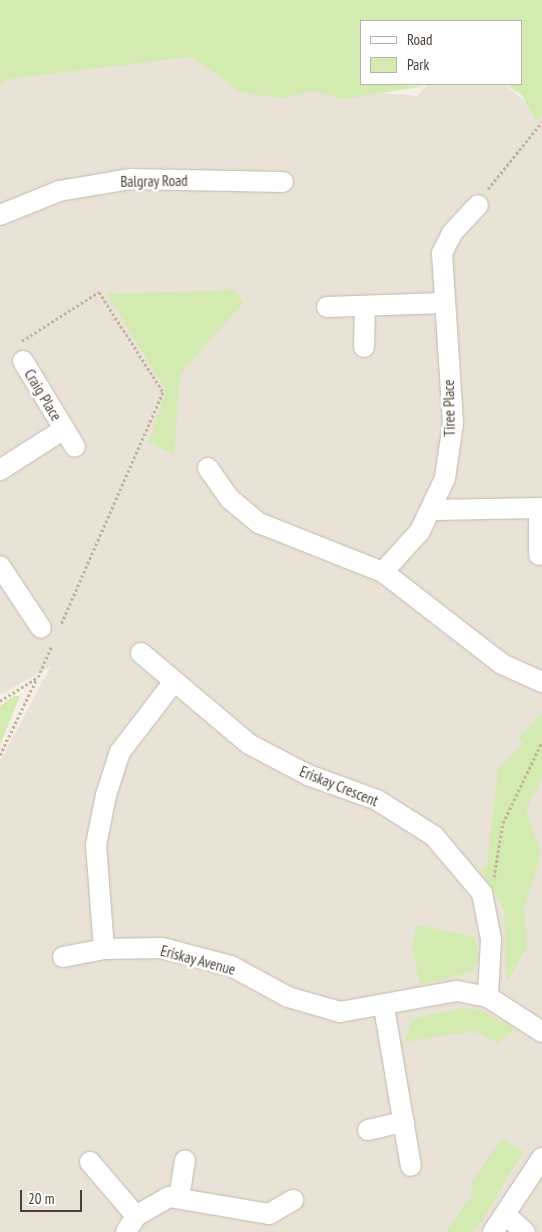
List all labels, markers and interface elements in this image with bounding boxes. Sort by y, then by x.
legend [360,20,522,85]
text: Road [407,30,433,49]
text: Park [407,55,429,74]
street label: Balgray Road [120,171,188,191]
street label: Craig Place [21,366,65,424]
street label: Tiree Place [440,379,458,437]
street label: Eriskay Crescent [297,762,381,810]
street label: Eriskay Avenue [158,941,238,979]
scale bar [22,1180,85,1212]
text: 20 m [28,1189,54,1208]

